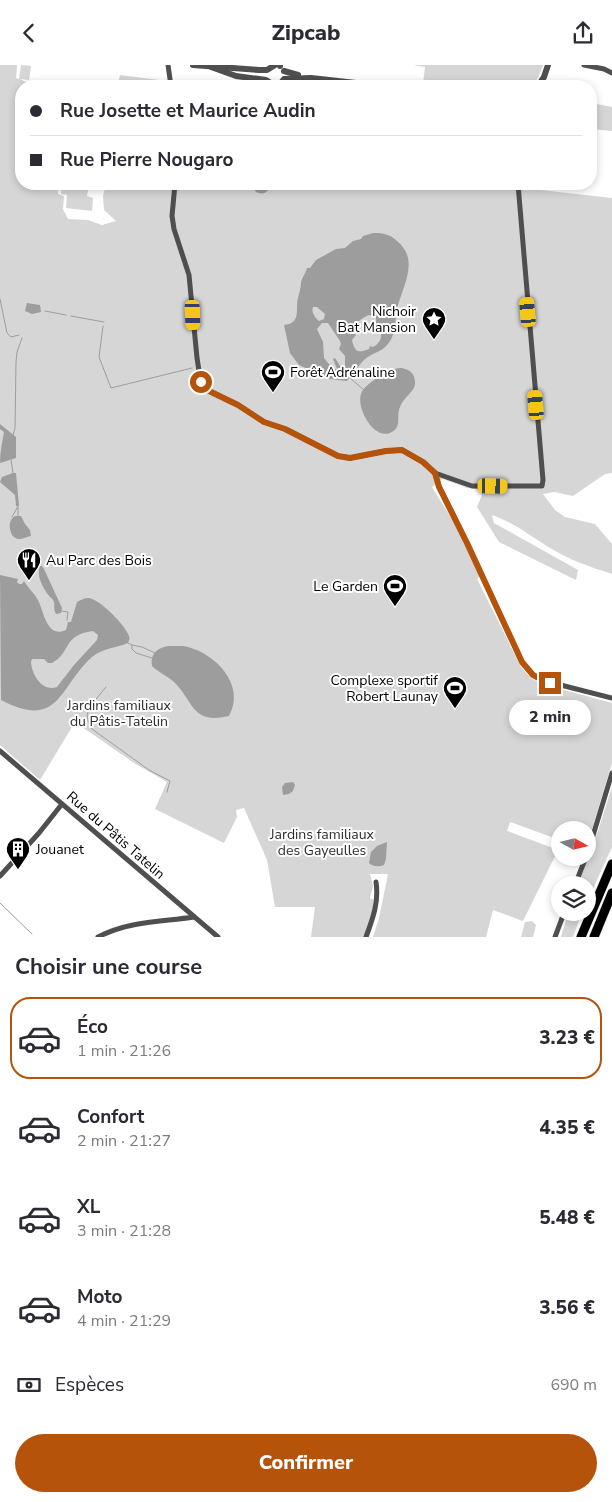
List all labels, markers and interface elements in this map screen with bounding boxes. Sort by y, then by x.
text: Zipcab [272,18,341,48]
icon: back [15,19,43,47]
icon: share [569,19,597,47]
text: Rue Josette et Maurice Audin [60,98,316,124]
text: Rue Pierre Nougaro [60,147,233,173]
car [519,296,536,328]
car [184,300,201,330]
place label: Nichoir Bat Mansion [338,302,416,337]
place icon: Nichoir Bat Mansion [421,306,447,340]
sports icon: Forêt Adrénaline [260,359,286,393]
place label: Forêt Adrénaline [290,363,395,382]
route start [190,371,212,393]
car [527,389,544,421]
car [477,478,508,494]
restaurant icon: Au Parc des Bois [16,547,42,581]
place label: Au Parc des Bois [46,551,152,570]
sports icon: Le Garden [382,573,408,607]
place label: Le Garden [313,577,378,596]
place label: Complexe sportif Robert Launay [331,671,439,706]
route end [539,672,561,694]
sports icon: Complexe sportif Robert Launay [442,675,468,709]
park label: Jardins familiaux du Pâtis-Tatelin [66,696,172,731]
callout: 2 min [509,701,591,735]
text: 2 min [529,706,571,728]
street label: Rue du Pâtis Tatelin [62,787,169,883]
north arrow [551,821,596,866]
map controls [551,821,596,921]
park label: Jardins familiaux des Gayeulles [269,825,375,860]
building icon: Jouanet [5,836,31,870]
place label: Jouanet [35,840,84,859]
button: layers [551,876,596,921]
text: Choisir une course [15,952,202,982]
text: Éco [77,1014,108,1040]
icon: car [17,1016,62,1061]
text: 3.23 € [539,1025,595,1051]
text: 1 min · 21:26 [77,1040,171,1062]
text: Confort [77,1104,144,1130]
icon: car [17,1106,62,1151]
text: 4.35 € [539,1115,595,1141]
text: 2 min · 21:27 [77,1130,171,1152]
text: XL [77,1194,100,1220]
icon: car [17,1196,62,1241]
text: 5.48 € [539,1205,595,1231]
text: 3 min · 21:28 [77,1220,171,1242]
text: Moto [77,1284,123,1310]
icon: car [17,1286,62,1331]
text: 3.56 € [539,1295,595,1321]
text: 4 min · 21:29 [77,1310,171,1332]
icon: cash [15,1371,43,1399]
text: Espèces [55,1372,124,1398]
text: 690 m [550,1374,597,1396]
button: Confirmer [15,1434,597,1492]

